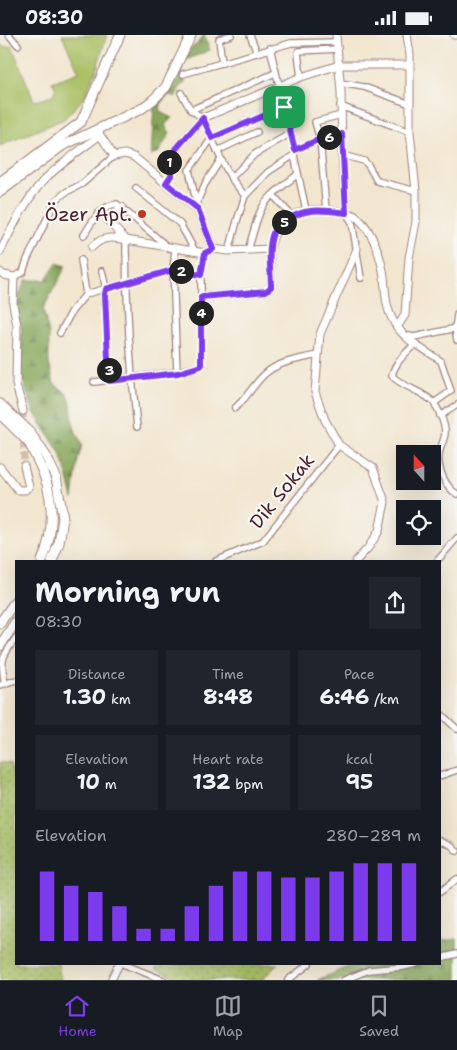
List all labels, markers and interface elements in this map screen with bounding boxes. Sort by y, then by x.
text: 08:30 [25,5,83,30]
pin [263,86,305,128]
icon: arrive [270,93,298,121]
pin: 6 [316,125,342,149]
text: 6 [325,128,334,146]
pin: 1 [156,149,182,175]
text: 1 [166,153,173,171]
place label: Özer Apt. [45,202,132,227]
marker: Özer Apt. [136,208,148,220]
pin: 5 [272,209,296,235]
text: 5 [280,213,289,231]
pin: 2 [168,259,194,283]
text: 2 [177,262,186,280]
pin: 4 [188,301,214,325]
text: 4 [197,304,206,322]
pin: 3 [96,357,122,383]
text: 3 [105,361,114,379]
north arrow [396,445,441,490]
map controls [396,445,441,545]
street label: Dik Sokak [244,448,320,534]
button: locate [396,500,441,545]
text: Morning run [35,573,220,611]
button: share [369,577,421,629]
text: 08:30 [35,611,82,632]
text: Distance [68,665,125,683]
text: Time [212,665,244,683]
text: Pace [344,665,375,683]
text: 1.30 [63,683,106,711]
text: 8:48 [203,683,253,711]
text: 6:46 [319,683,369,711]
text: km [106,690,131,708]
text: /km [369,690,399,708]
text: Elevation [65,750,128,768]
text: Heart rate [192,750,264,768]
text: kcal [346,750,373,768]
text: 10 [76,768,100,796]
text: 132 [193,768,230,796]
text: 95 [345,768,373,796]
text: m [100,775,117,793]
text: bpm [230,775,263,793]
text: Elevation [35,825,107,846]
text: 280–289 m [325,825,421,846]
tab: Home [58,992,97,1040]
tab: Map [213,992,243,1040]
tab: Saved [359,992,399,1040]

